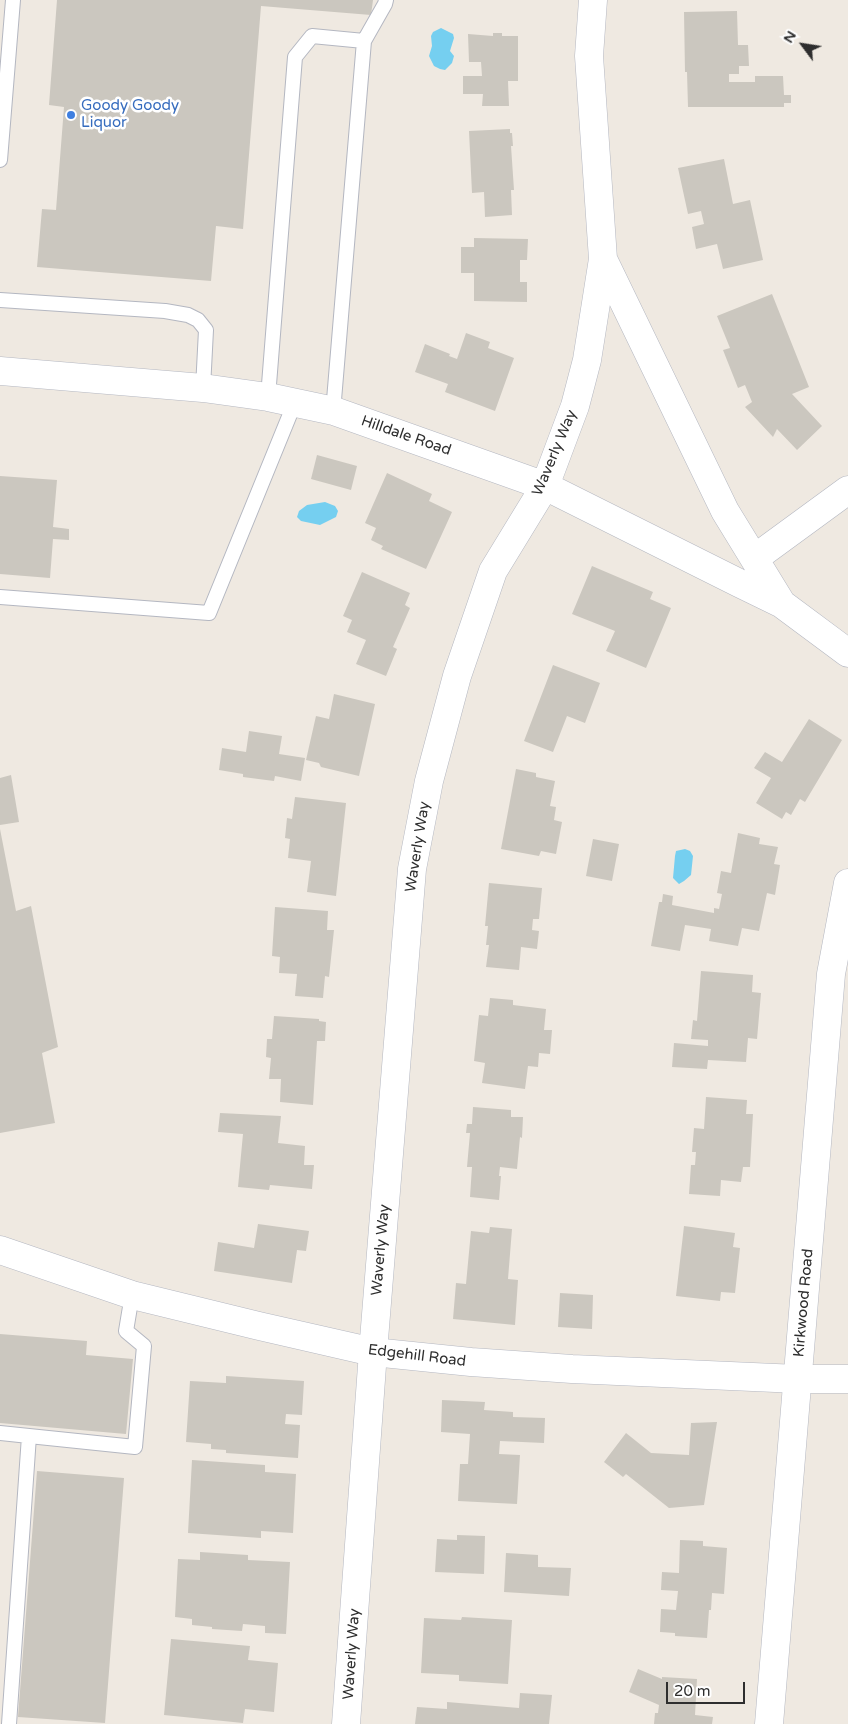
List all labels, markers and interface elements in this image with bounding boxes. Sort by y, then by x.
north arrow [778,20,828,70]
text: N [780,28,800,46]
place label: Goody Goody Liquor [81,97,179,132]
marker: Goody Goody Liquor [65,109,77,121]
street label: Waverly Way [529,407,581,499]
street label: Hilldale Road [359,412,453,460]
street label: Waverly Way [402,800,434,894]
street label: Waverly Way [368,1204,394,1296]
street label: Kirkwood Road [790,1248,818,1358]
street label: Edgehill Road [367,1341,467,1371]
street label: Waverly Way [340,1608,364,1700]
scale bar [668,1672,747,1704]
text: 20 m [674,1682,711,1700]

